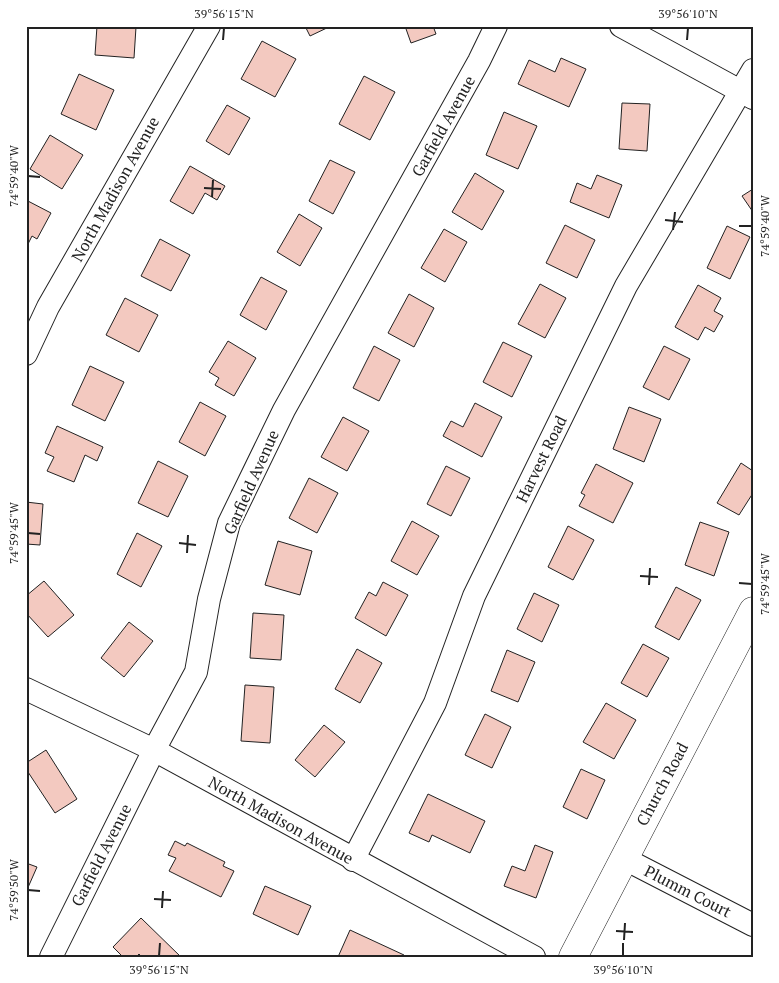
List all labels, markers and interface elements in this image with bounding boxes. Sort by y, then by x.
text: 39°56'15"N [194,6,254,21]
text: 39°56'10"N [658,6,718,21]
street label: Garfield Avenue [406,71,480,181]
street label: North Madison Avenue [66,112,164,266]
text: 74°59'40"W [6,144,21,207]
text: 74°59'40"W [757,194,772,257]
street label: Harvest Road [510,412,572,506]
street label: Garfield Avenue [218,426,284,538]
text: 74°59'45"W [6,501,21,564]
text: 74°59'45"W [757,552,772,615]
street label: Church Road [631,738,693,830]
street label: North Madison Avenue [204,771,358,869]
street label: Garfield Avenue [66,800,136,910]
text: 74°59'50"W [6,858,21,921]
street label: Plumm Court [641,860,735,922]
text: 39°56'15"N [129,962,189,977]
text: 39°56'10"N [593,962,653,977]

